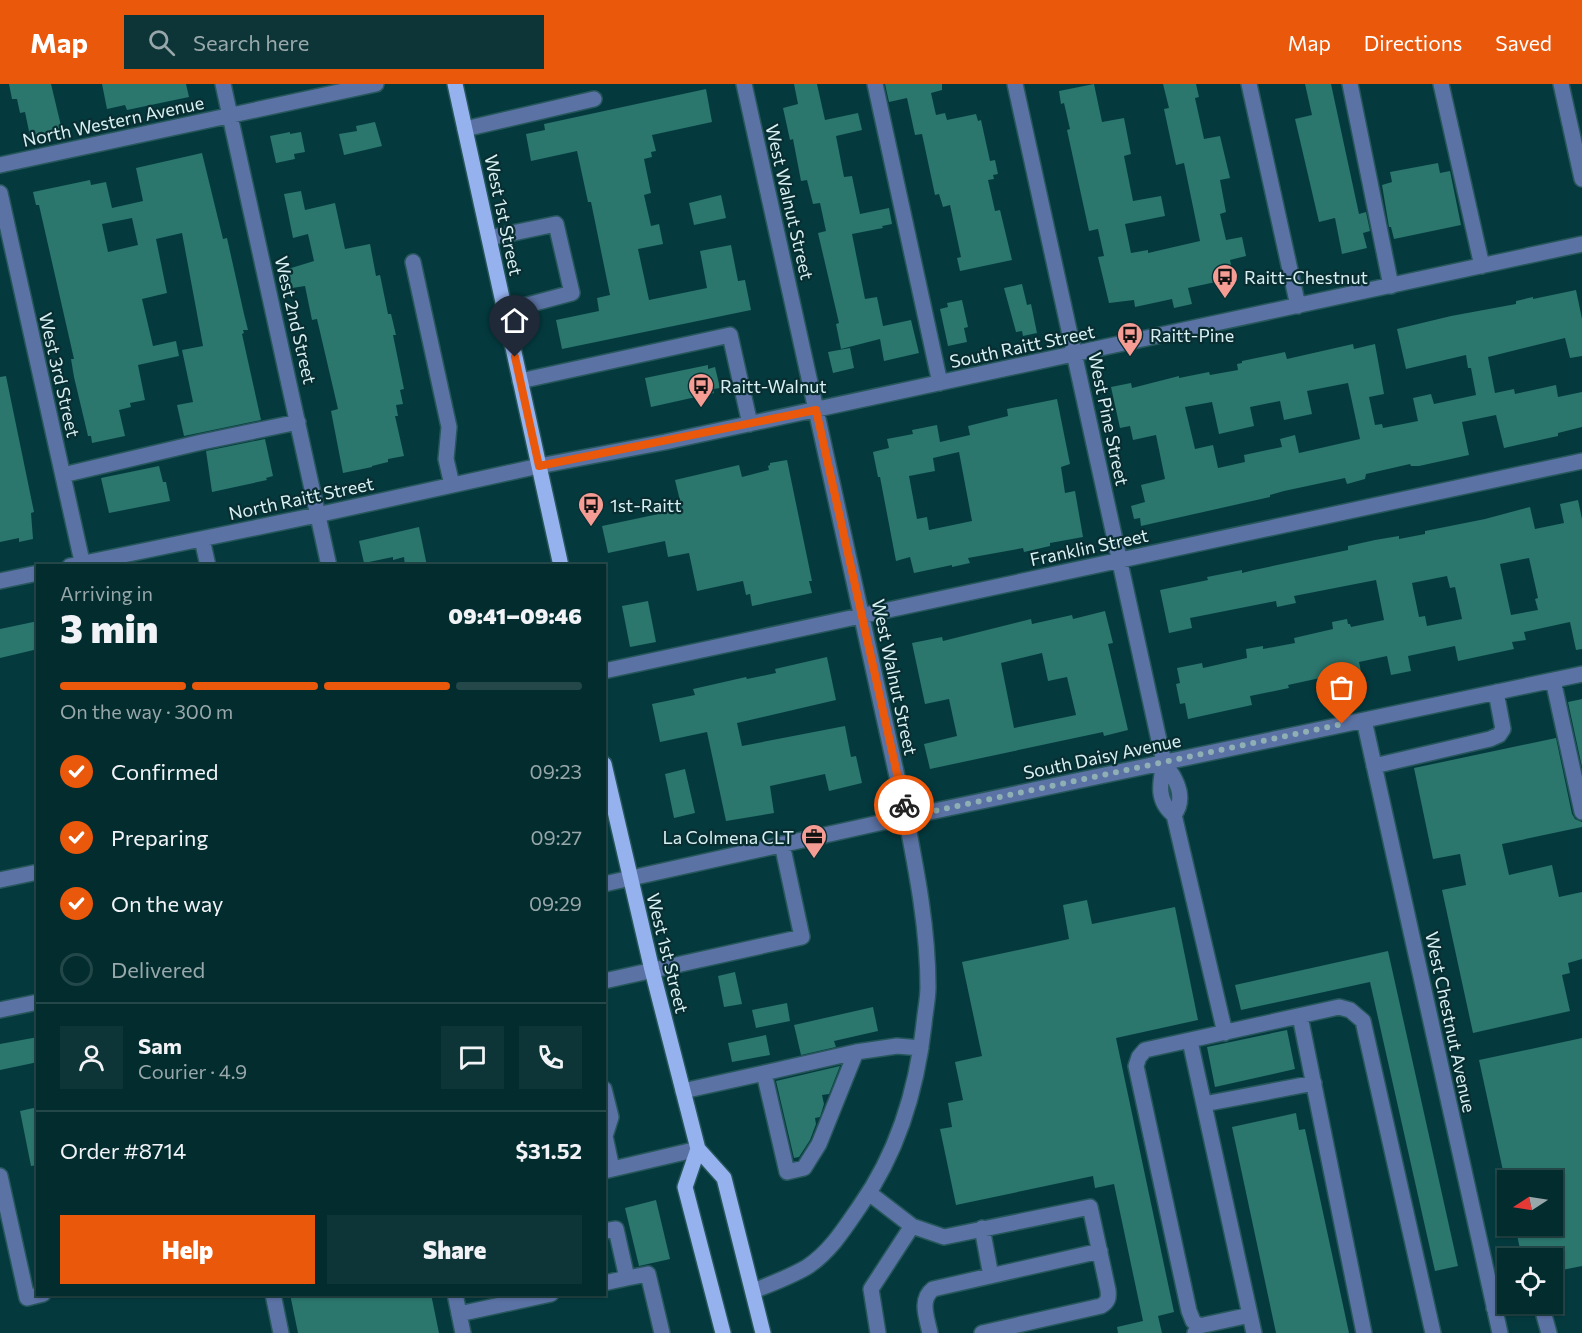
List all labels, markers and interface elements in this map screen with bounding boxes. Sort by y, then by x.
search box [124,15,544,69]
text: Map [30,25,88,59]
icon: search [145,26,178,59]
text: Search here [193,29,309,56]
text: Map [1288,30,1331,55]
text: Directions [1364,30,1462,55]
text: Saved [1495,30,1552,55]
street label: North Western Avenue [20,91,206,151]
street label: West Walnut Street [761,122,819,282]
street label: West 1st Street [480,153,528,277]
street label: West 2nd Street [271,254,321,386]
bus stop icon: Raitt-Chestnut [1210,262,1240,300]
place label: Raitt-Chestnut [1244,266,1368,288]
pin [489,295,540,357]
icon: home [498,304,531,337]
street label: West 3rd Street [35,310,85,440]
street label: South Raitt Street [947,320,1097,372]
bus stop icon: Raitt-Pine [1115,320,1145,358]
place label: Raitt-Pine [1150,324,1234,346]
street label: West Pine Street [1084,350,1134,488]
bus stop icon: Raitt-Walnut [686,371,716,409]
place label: Raitt-Walnut [720,375,827,397]
street label: North Raitt Street [226,472,376,524]
bus stop icon: 1st-Raitt [576,490,606,528]
place label: 1st-Raitt [610,494,682,516]
street label: Franklin Street [1028,524,1150,570]
text: Arriving in [60,581,153,605]
street label: West Walnut Street [868,597,922,757]
text: 09:41–09:46 [448,602,582,629]
text: 3 min [60,603,158,651]
pin [1316,662,1367,724]
icon: bag [1325,671,1358,704]
text: On the way · 300 m [60,699,233,723]
street label: South Daisy Avenue [1021,729,1183,783]
icon: check [60,755,93,788]
text: Confirmed [111,758,218,785]
text: 09:23 [530,759,582,783]
courier [874,775,934,835]
icon: bike [888,789,921,822]
icon: check [60,821,93,854]
office icon: La Colmena CLT [799,822,829,860]
text: Preparing [111,824,208,851]
text: 09:27 [530,825,582,849]
place label: La Colmena CLT [662,826,794,848]
icon: check [60,887,93,920]
text: On the way [111,890,223,917]
text: 09:29 [529,891,582,915]
street label: West 1st Street [642,891,694,1015]
street label: West Chestnut Avenue [1421,930,1481,1114]
text: Delivered [111,956,205,983]
button: person [60,1026,123,1089]
button: chat [441,1026,504,1089]
button: phone [519,1026,582,1089]
text: Sam [138,1032,182,1059]
text: Courier · 4.9 [138,1059,247,1083]
text: Order #8714 [60,1137,186,1164]
text: $31.52 [515,1137,582,1164]
north arrow [1497,1170,1563,1236]
map controls [1497,1170,1563,1314]
button: Help [60,1215,315,1284]
button: Share [327,1215,582,1284]
button: locate [1497,1248,1563,1314]

